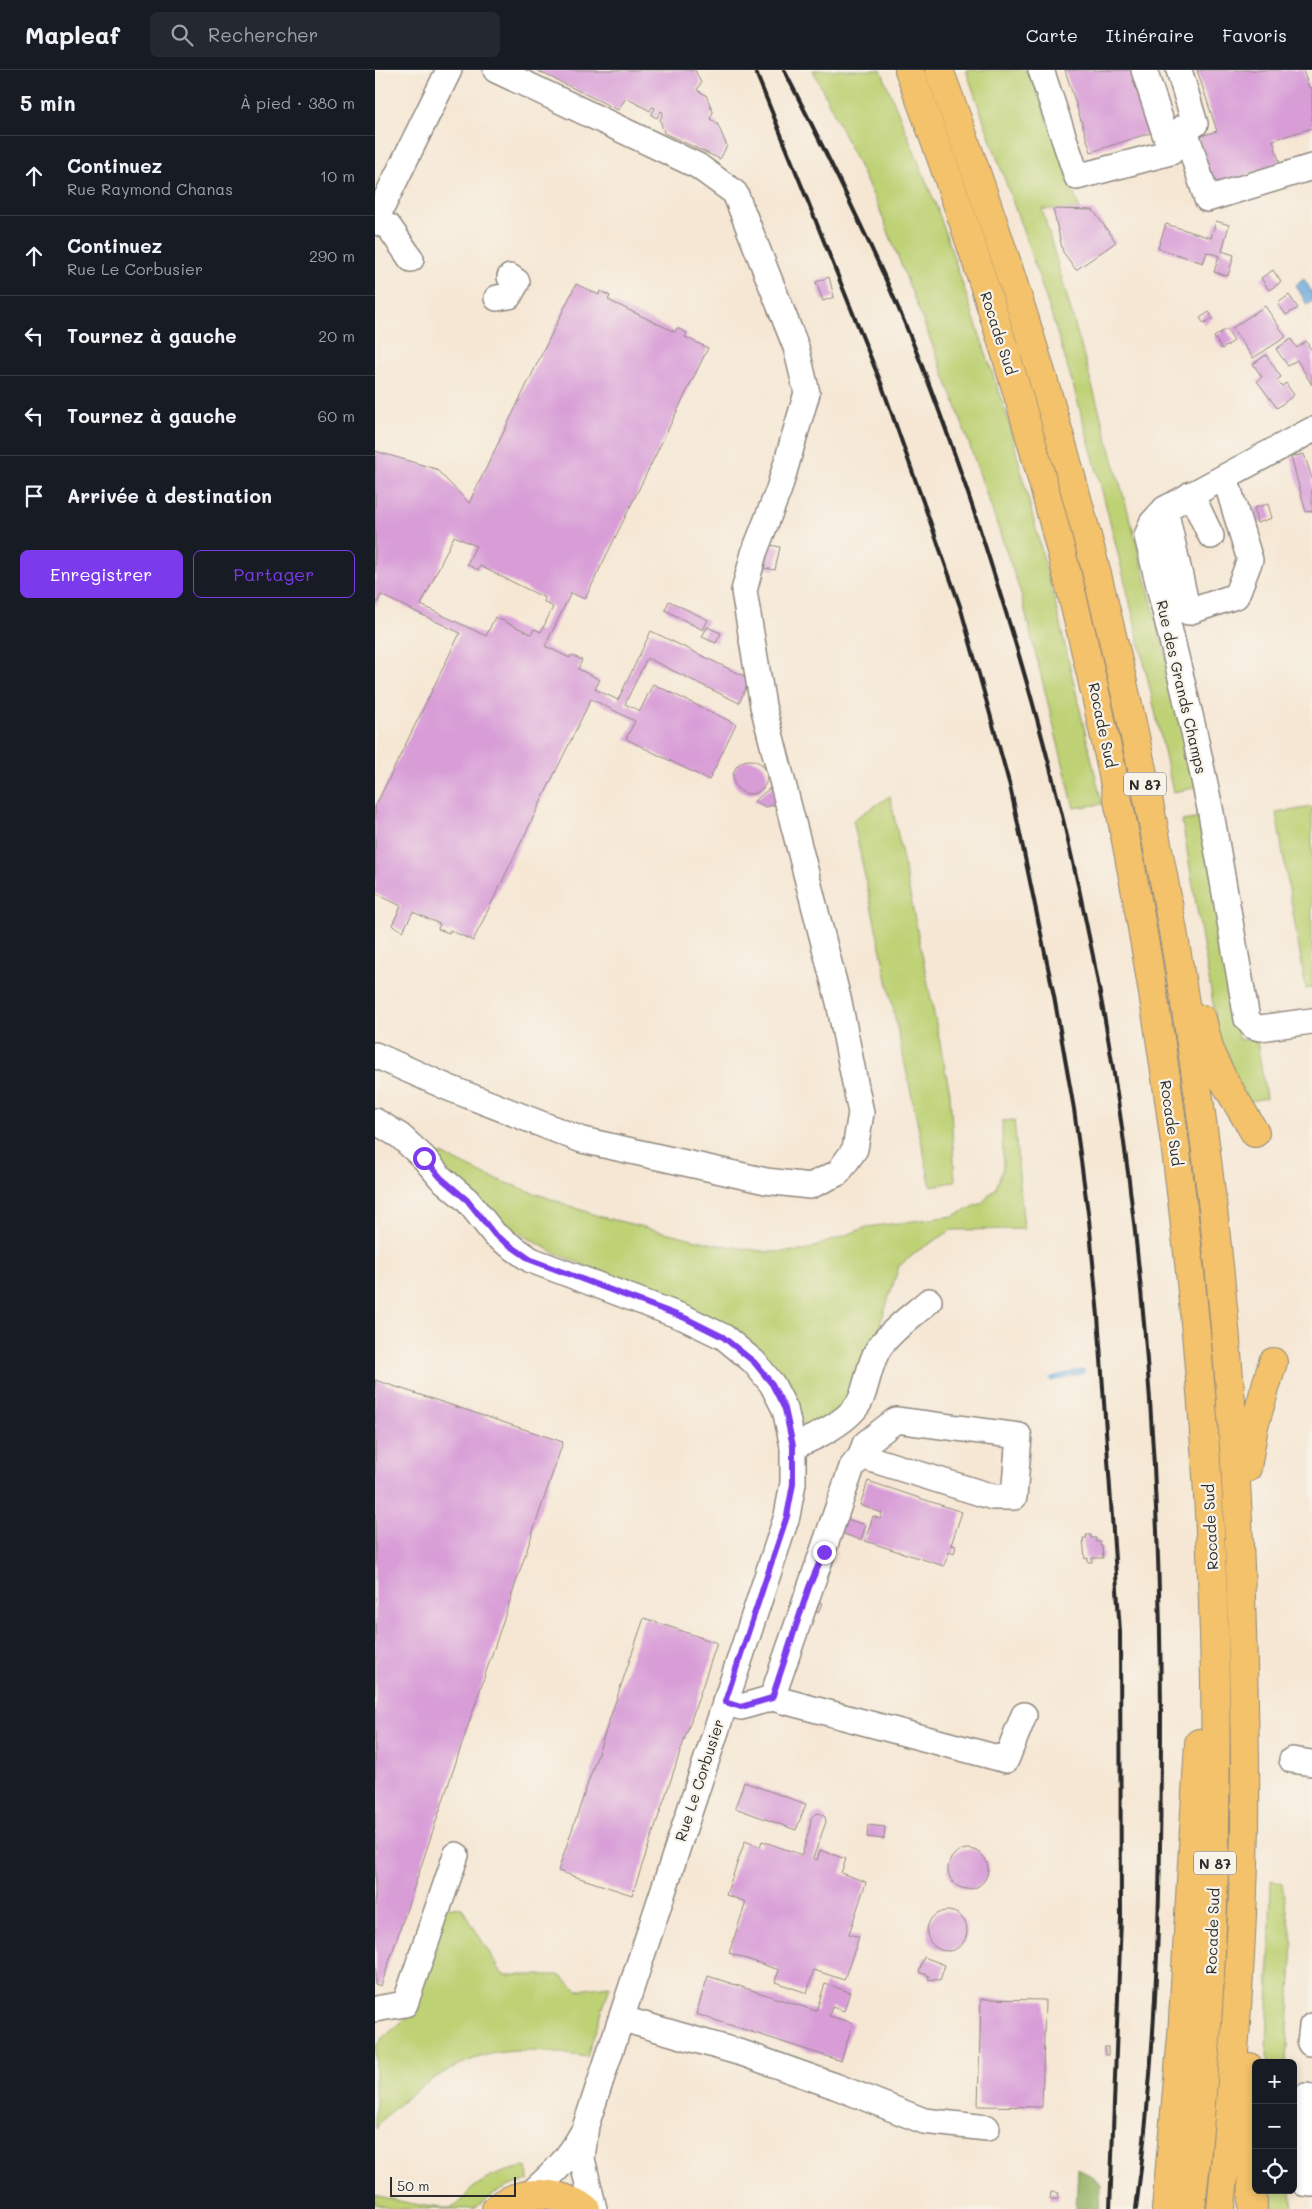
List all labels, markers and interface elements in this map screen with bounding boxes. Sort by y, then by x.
search box [150,12,500,57]
text: Mapleaf [25,19,120,50]
icon: search [168,21,196,49]
text: Rechercher [208,22,318,47]
text: Carte [1026,23,1078,47]
text: Itinéraire [1106,23,1194,47]
text: Favoris [1222,23,1287,47]
text: 5 min [20,89,76,116]
text: À pied · 380 m [240,92,355,113]
text: Continuez [67,153,162,178]
icon: ahead [20,162,48,190]
text: 10 m [320,165,355,186]
text: Rue Raymond Chanas [67,178,233,199]
text: Continuez [67,233,162,258]
icon: ahead [20,242,48,270]
text: 290 m [309,245,355,266]
text: Rue Le Corbusier [67,258,203,279]
street label: Rocade Sud [976,289,1022,377]
icon: left [20,322,48,350]
text: Tournez à gauche [67,323,236,348]
text: 20 m [318,325,355,346]
icon: left [20,402,48,430]
text: Tournez à gauche [67,403,236,428]
text: 60 m [318,405,355,426]
icon: arrive [20,482,48,510]
text: Arrivée à destination [67,483,272,508]
button: Enregistrer [20,550,183,598]
button: Partager [193,550,355,598]
street label: Rue des Grands Champs [1152,598,1212,776]
street label: Rocade Sud [1084,681,1122,769]
road number: N 87 [1124,772,1166,796]
street label: Rocade Sud [1156,1079,1188,1167]
route start [413,1147,436,1170]
street label: Rocade Sud [1198,1483,1222,1571]
route end [813,1541,836,1564]
street label: Rue Le Corbusier [670,1716,728,1844]
road number: N 87 [1194,1852,1236,1875]
street label: Rocade Sud [1200,1887,1224,1975]
map controls [1252,2059,1297,2194]
button: + [1252,2059,1297,2104]
button: − [1252,2104,1297,2149]
button: locate [1252,2149,1297,2194]
scale bar [390,2174,516,2197]
text: 50 m [397,2176,429,2195]

